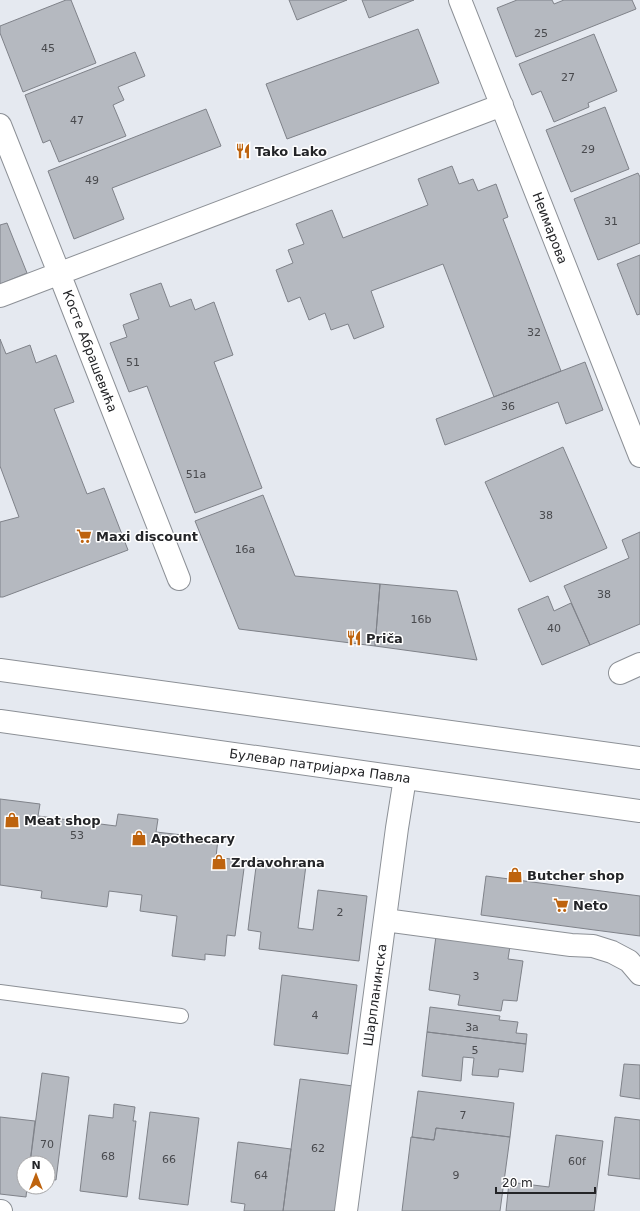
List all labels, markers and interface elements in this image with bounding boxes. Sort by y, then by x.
house number: 25 [534,27,548,40]
house number: 45 [41,42,55,55]
house number: 27 [561,71,575,84]
house number: 47 [70,114,84,127]
restaurant icon: Tako Lako [234,142,252,160]
house number: 29 [581,143,595,156]
place label: Tako Lako [255,144,327,159]
house number: 49 [85,174,99,187]
street label: Неимарова [529,190,571,266]
house number: 31 [604,215,618,228]
street label: Косте Абрашевића [60,288,120,414]
house number: 32 [527,326,541,339]
house number: 51 [126,356,140,369]
house number: 36 [501,400,515,413]
house number: 51a [186,468,206,481]
house number: 38 [539,509,553,522]
supermarket icon: Maxi discount [75,527,93,545]
place label: Maxi discount [96,529,198,544]
house number: 16a [235,543,255,556]
house number: 38 [597,588,611,601]
house number: 16b [411,613,432,626]
house number: 40 [547,622,561,635]
restaurant icon: Priča [345,629,363,647]
place label: Priča [366,631,403,646]
street label: Булевар патријарха Павла [228,746,412,786]
shop icon: Meat shop [3,811,21,829]
place label: Meat shop [24,813,101,828]
house number: 53 [70,829,84,842]
shop icon: Apothecary [130,829,148,847]
place label: Apothecary [151,831,235,846]
shop icon: Zrdavohrana [210,853,228,871]
place label: Zrdavohrana [231,855,325,870]
shop icon: Butcher shop [506,866,524,884]
place label: Butcher shop [527,868,624,883]
supermarket icon: Neto [552,896,570,914]
place label: Neto [573,898,608,913]
house number: 2 [337,906,344,919]
street label: Шарпланинска [360,943,390,1047]
house number: 3 [473,970,480,983]
house number: 4 [312,1009,319,1022]
house number: 3a [465,1021,479,1034]
house number: 5 [472,1044,479,1057]
house number: 7 [460,1109,467,1122]
house number: 70 [40,1138,54,1151]
house number: 62 [311,1142,325,1155]
house number: 68 [101,1150,115,1163]
house number: 66 [162,1153,176,1166]
north arrow [16,1155,56,1195]
house number: 60f [568,1155,587,1168]
text: N [31,1159,41,1172]
house number: 64 [254,1169,268,1182]
house number: 9 [453,1169,460,1182]
scale bar [496,1169,595,1195]
text: 20 m [502,1176,533,1190]

